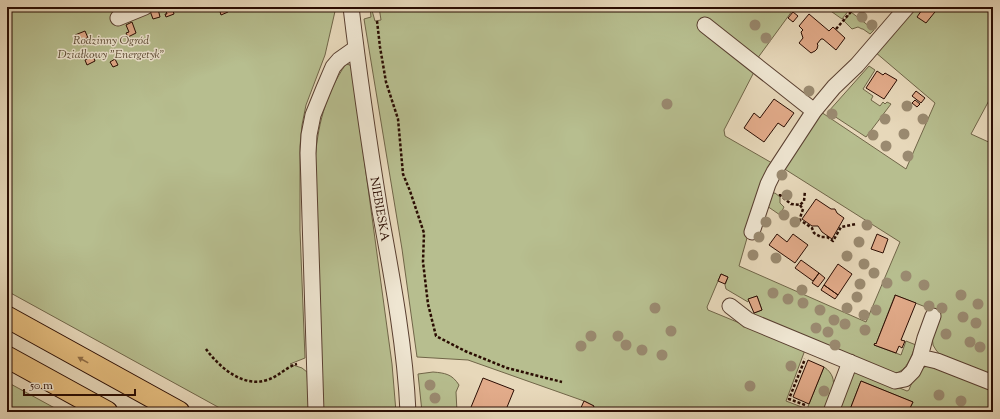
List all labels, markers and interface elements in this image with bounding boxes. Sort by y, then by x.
park label: Rodzinny Ogród Działkowy "Energetyk" [58,32,165,64]
street label: NIEBIESKA [365,176,394,243]
one-way arrow [78,356,89,363]
scale bar [24,371,135,397]
text: 50 m [29,377,53,395]

